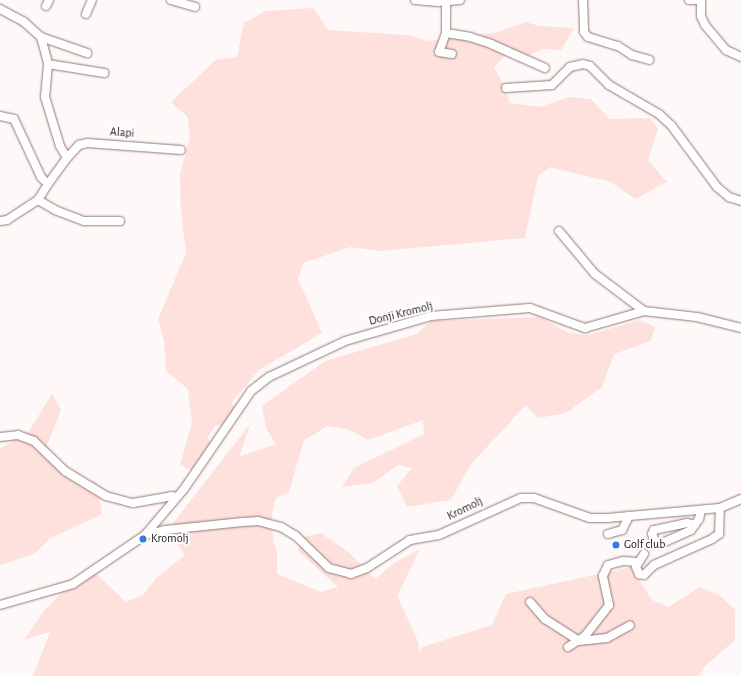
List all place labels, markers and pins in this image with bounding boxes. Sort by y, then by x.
place label: Kromolj [151,532,189,546]
marker: Kromolj [138,534,148,544]
place label: Golf club [624,538,665,552]
marker: Golf club [611,540,621,550]

